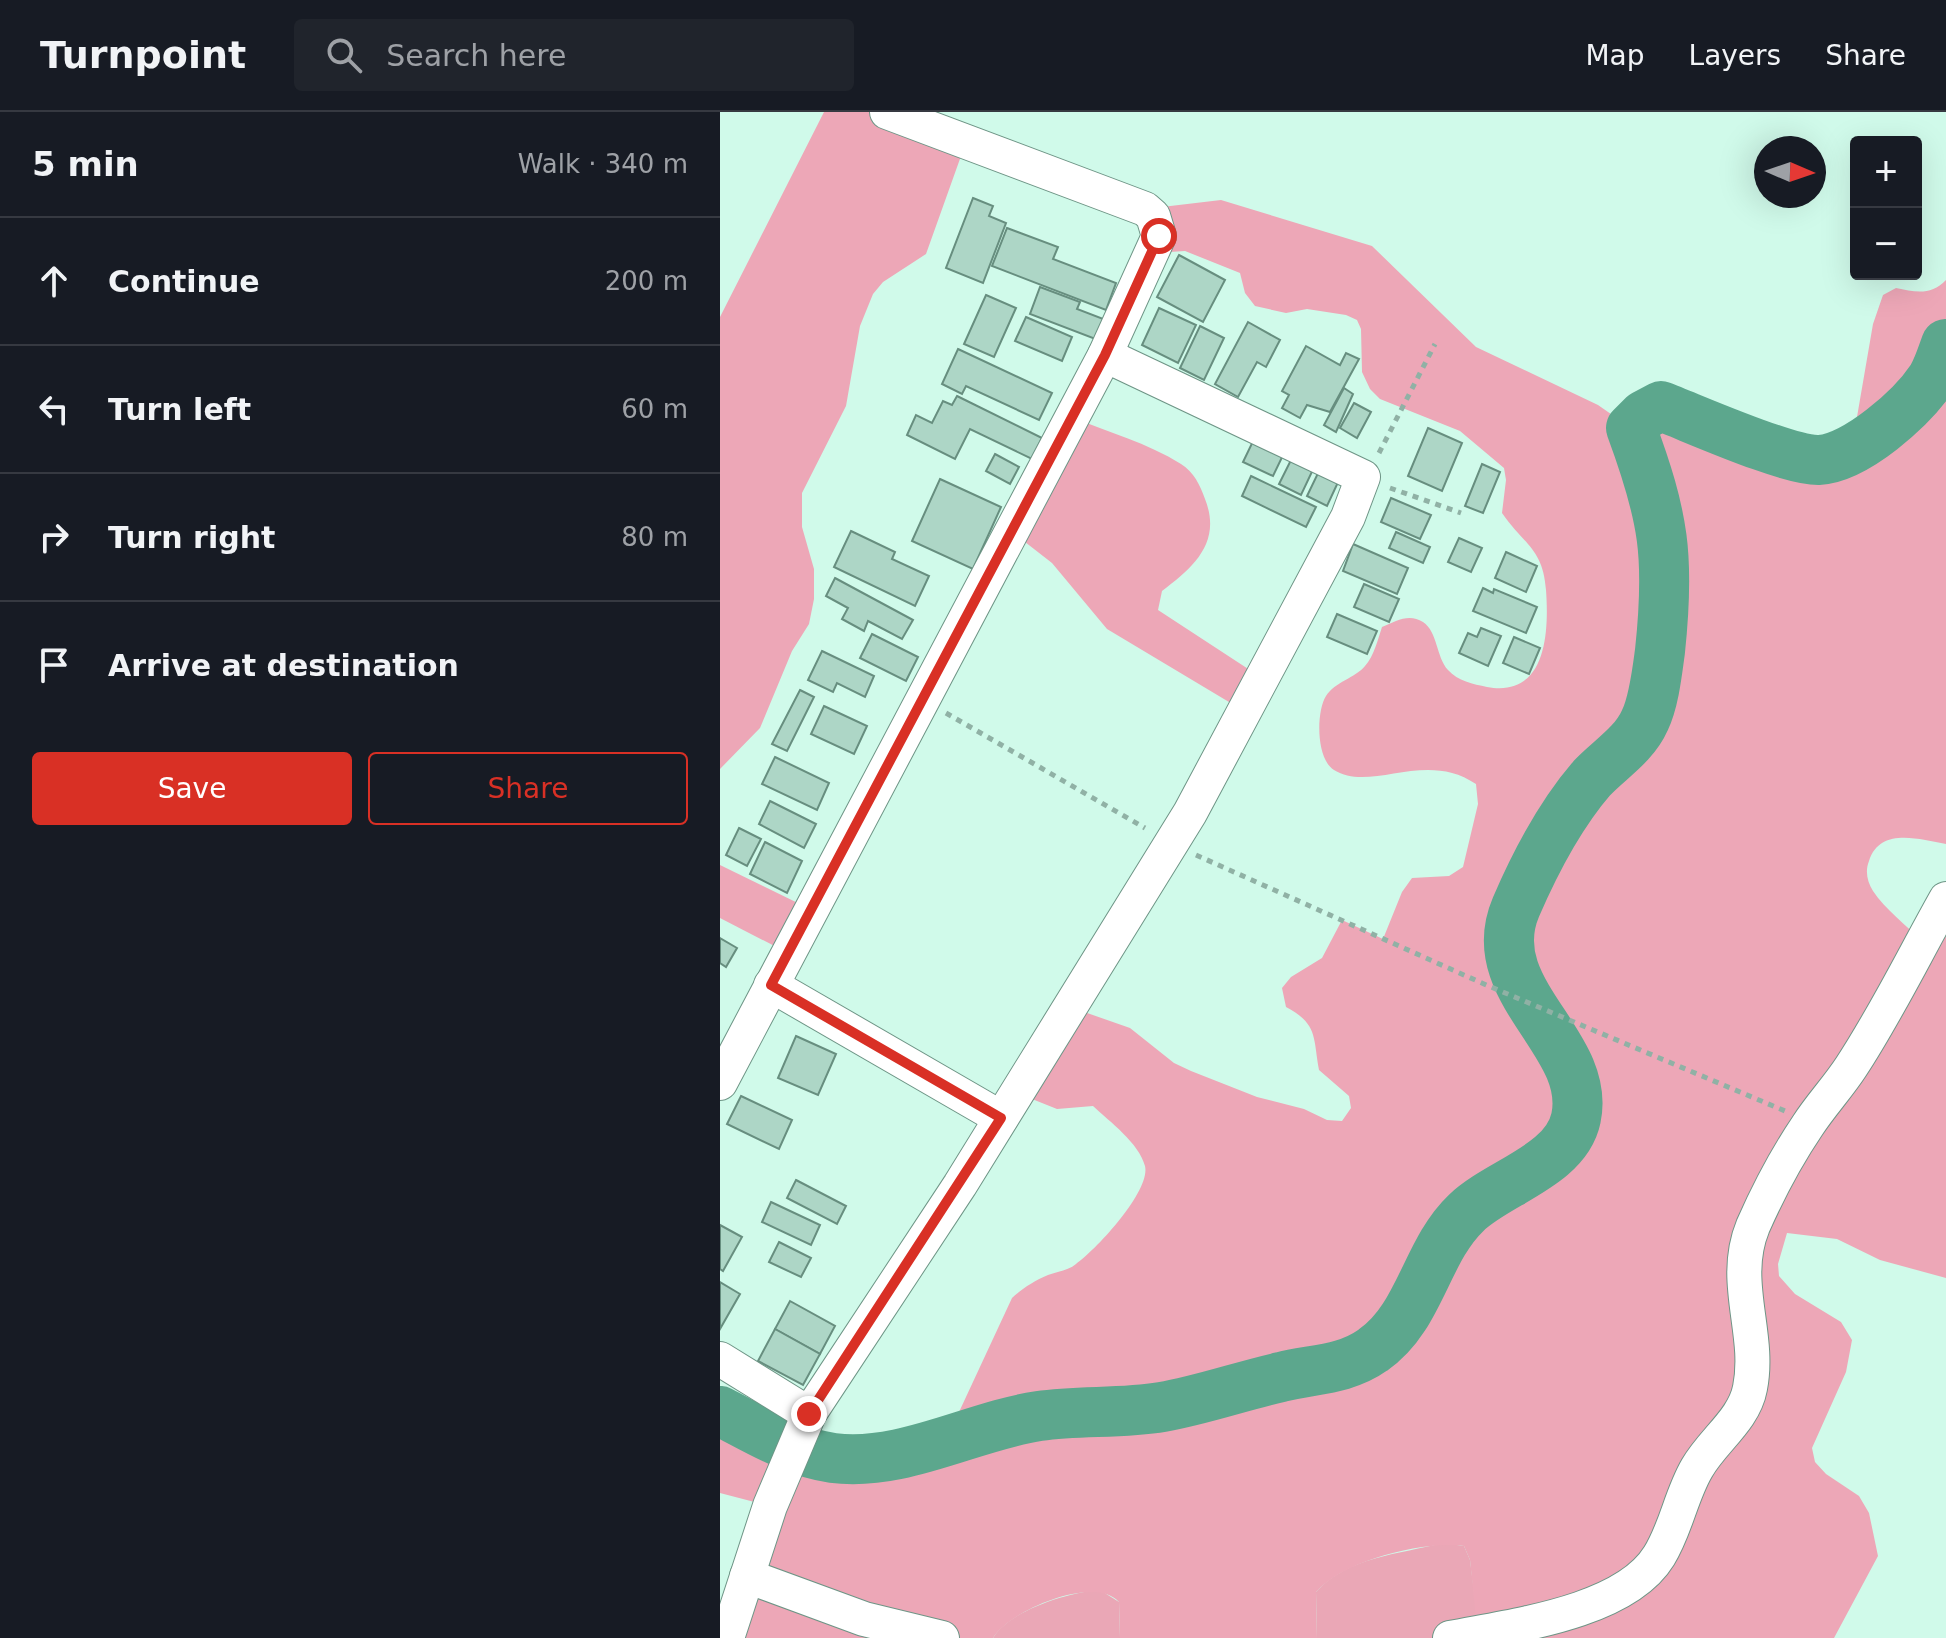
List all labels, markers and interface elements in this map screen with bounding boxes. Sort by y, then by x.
search box [294,19,854,91]
text: Turnpoint [40,33,246,77]
icon: search [322,33,366,77]
text: Search here [386,38,566,73]
text: Map [1585,39,1645,72]
text: Layers [1689,39,1781,72]
text: Share [1825,39,1906,72]
north arrow [1754,136,1826,208]
map controls [1850,136,1922,280]
button: + [1850,136,1922,208]
text: 5 min [32,144,139,184]
text: Walk · 340 m [518,149,688,179]
button: − [1850,208,1922,280]
route start [1141,218,1177,254]
icon: ahead [32,259,76,303]
text: Continue [108,264,260,299]
text: 200 m [605,266,688,296]
icon: left [32,387,76,431]
text: Turn left [108,392,251,427]
text: 60 m [621,394,688,424]
icon: right [32,515,76,559]
text: Turn right [108,520,275,555]
text: 80 m [621,522,688,552]
icon: arrive [32,643,76,687]
text: Arrive at destination [108,648,459,683]
button: Save [32,752,352,825]
button: Share [368,752,688,825]
route end [791,1396,827,1432]

